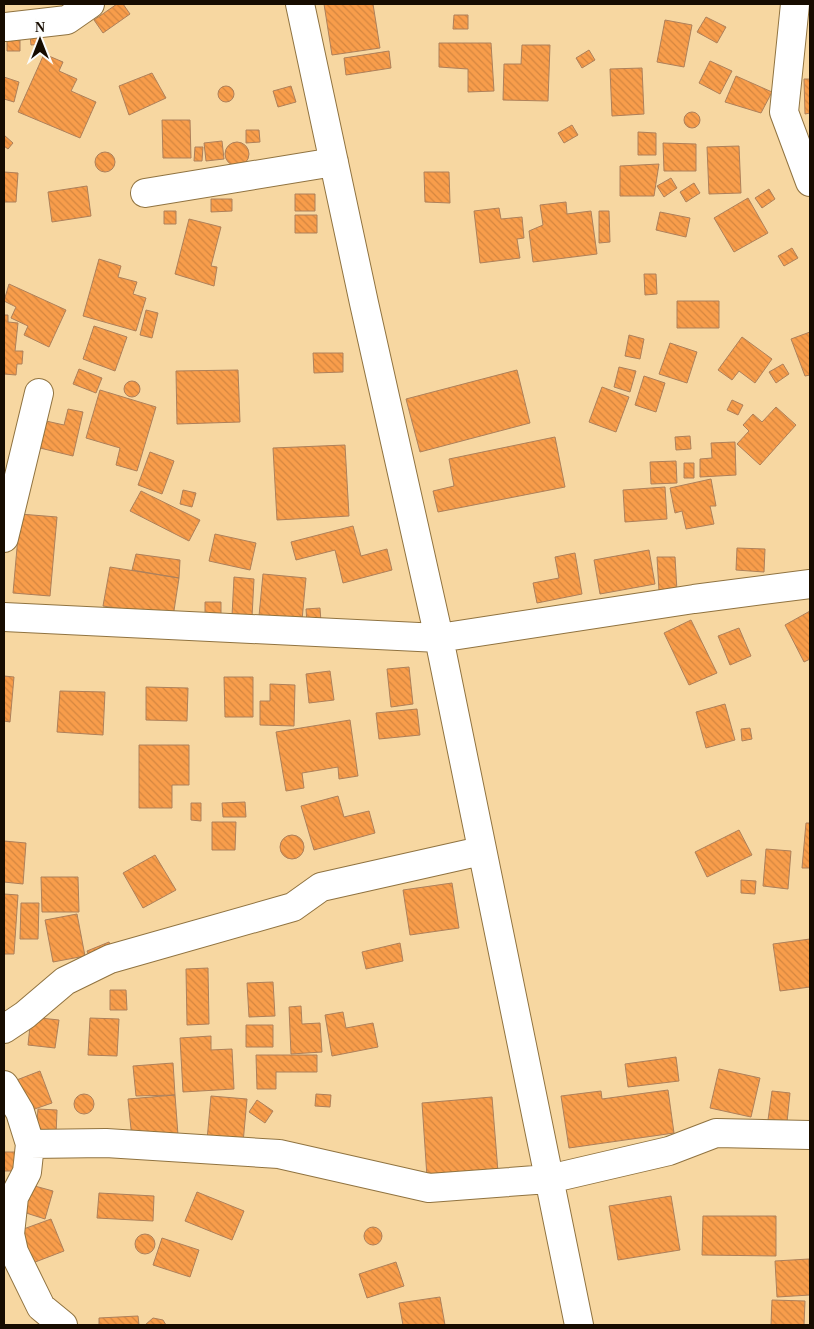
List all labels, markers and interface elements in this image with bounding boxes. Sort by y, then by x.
north arrow [15,15,65,65]
text: N [35,20,45,35]

